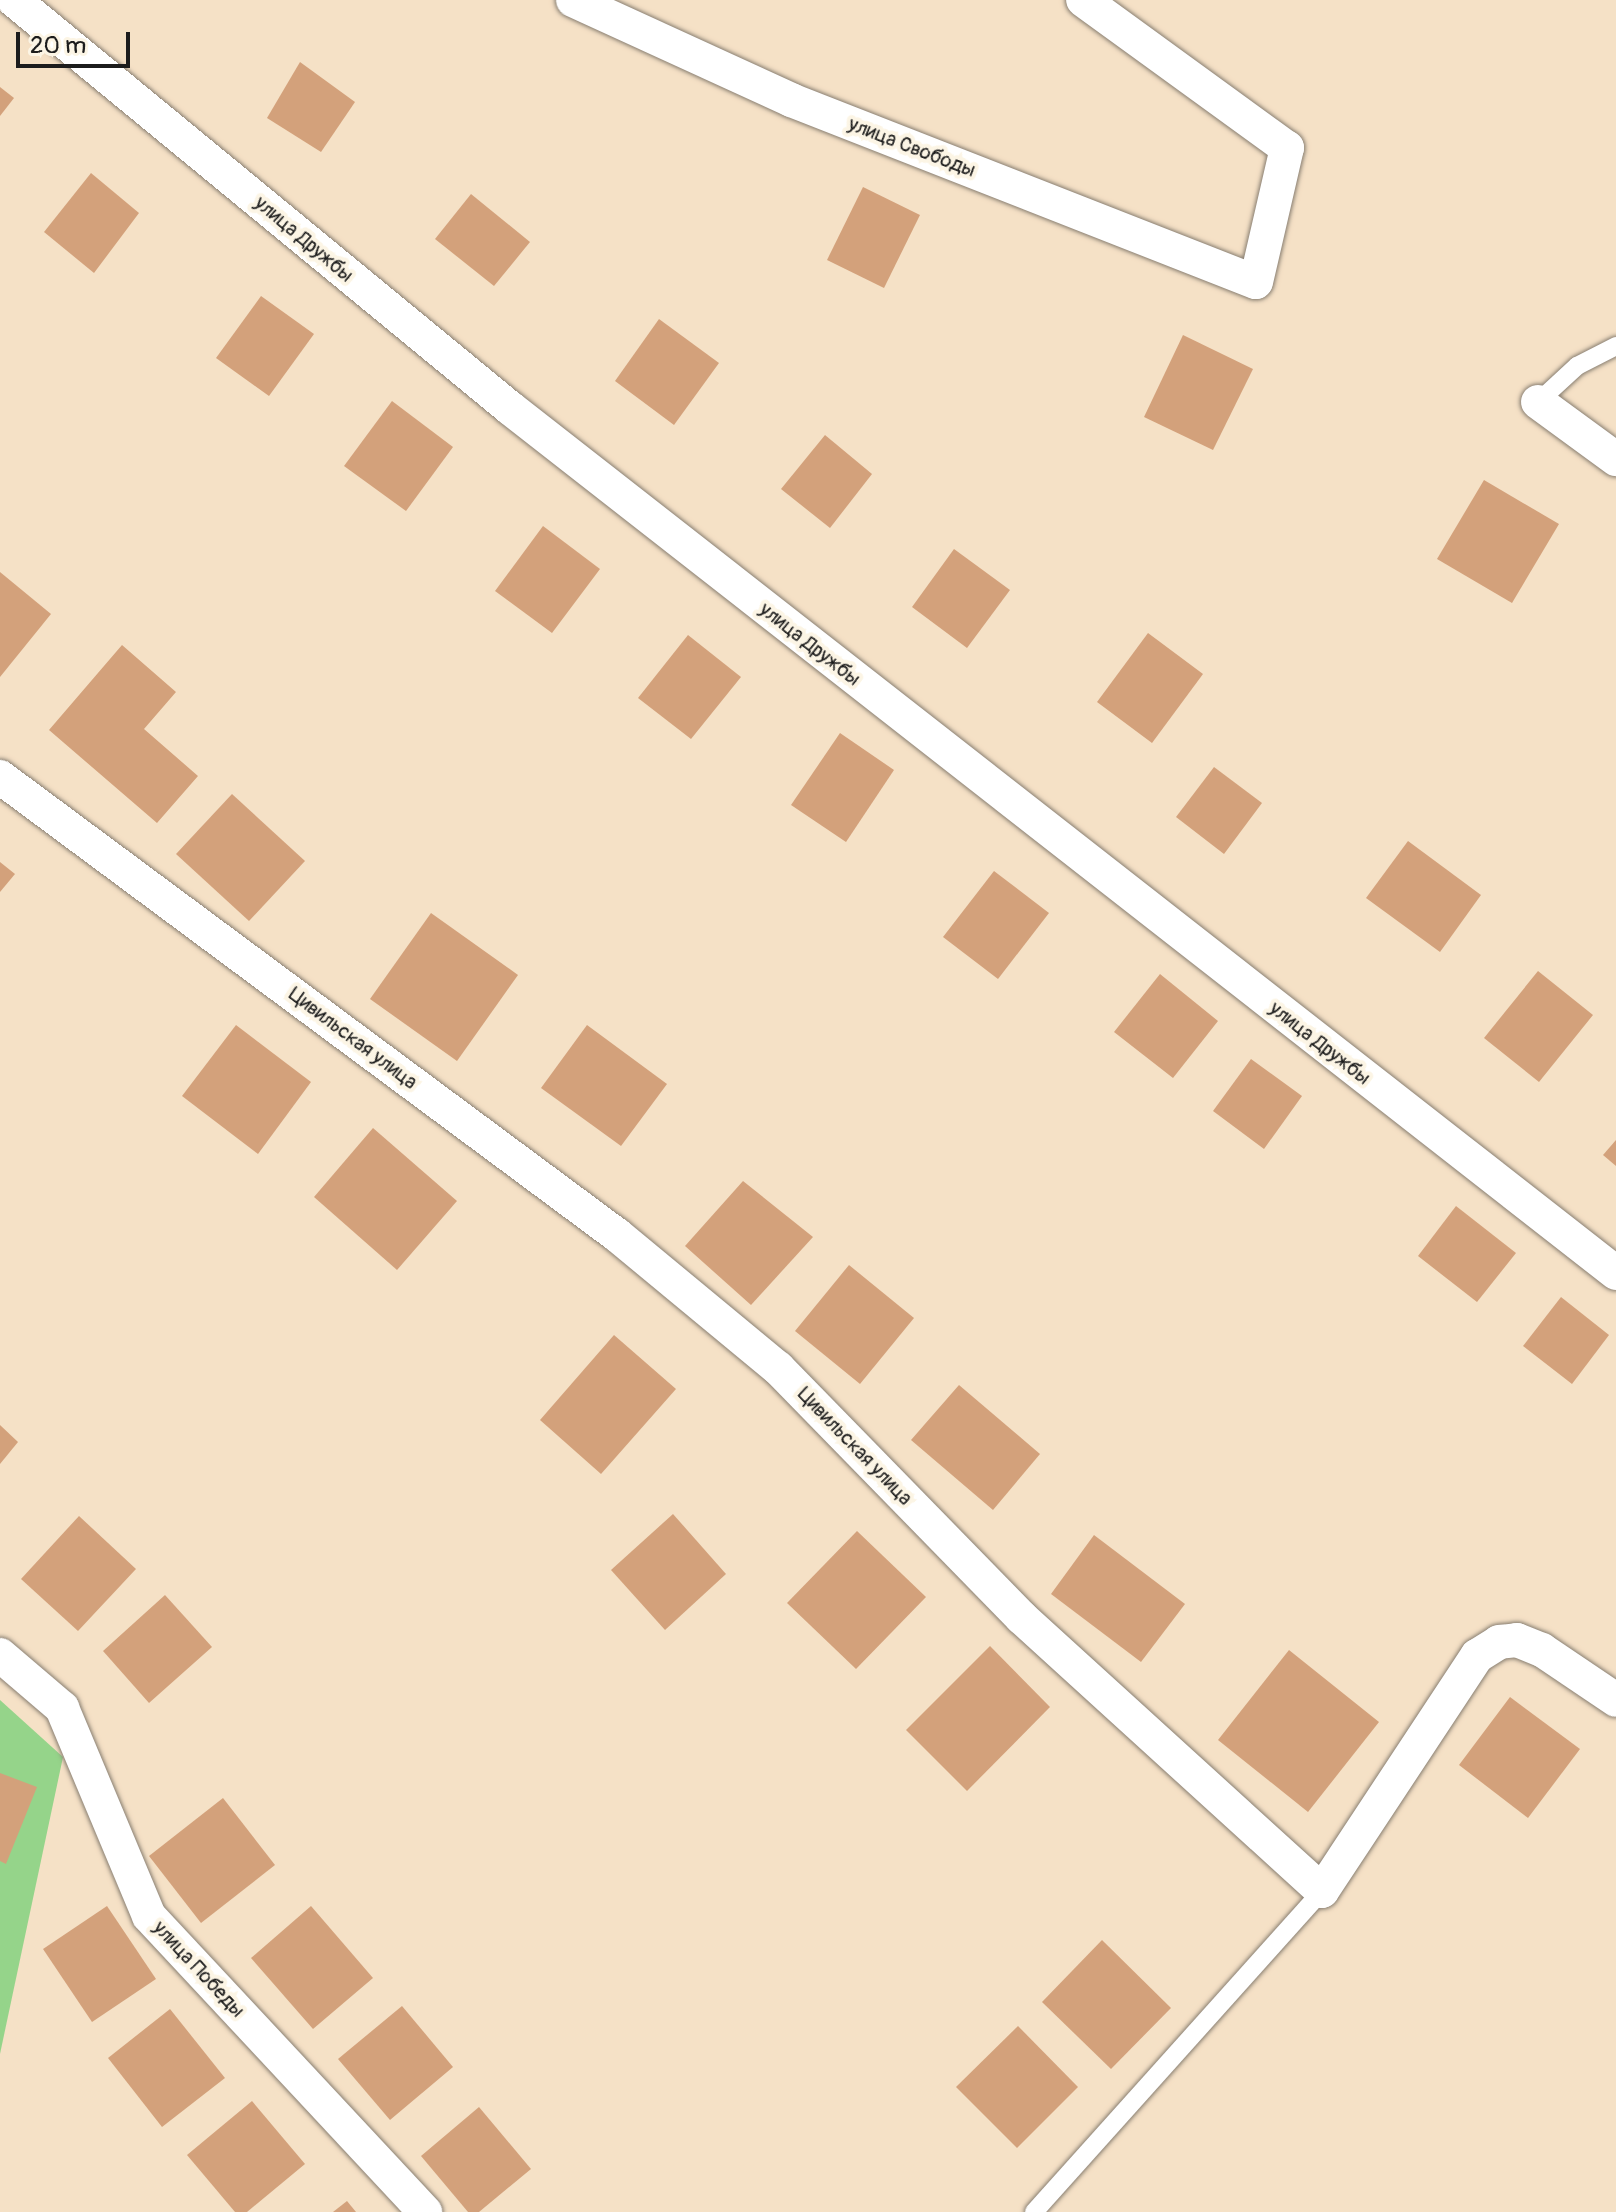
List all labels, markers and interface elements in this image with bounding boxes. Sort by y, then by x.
scale bar [20,16,134,66]
text: 20 m [30,31,86,60]
street label: улица Свободы [845,112,979,182]
street label: улица Дружбы [250,191,358,287]
street label: улица Дружбы [755,597,865,691]
street label: Цивильская улица [284,982,422,1094]
street label: улица Дружбы [1265,996,1375,1090]
street label: Цивильская улица [793,1382,917,1510]
street label: улица Победы [148,1916,250,2022]

